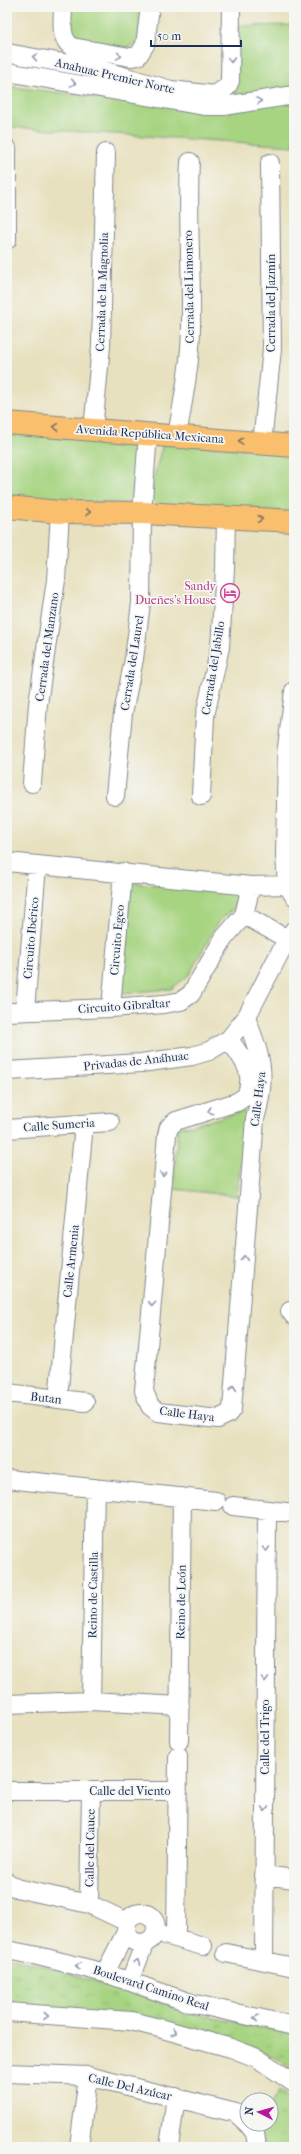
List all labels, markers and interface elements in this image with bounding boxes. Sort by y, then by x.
scale bar [151,22,241,48]
text: 50 m [157,29,181,43]
one-way arrow [115,51,122,60]
one-way arrow [31,53,38,62]
street label: Anahuac Premier Norte [53,55,176,97]
one-way arrow [227,57,235,63]
one-way arrow [70,79,76,87]
one-way arrow [256,97,262,106]
street label: Cerrada del Limonero [181,230,197,344]
street label: Cerrada de la Magnolia [93,232,111,352]
street label: Cerrada del Jazmín [264,254,278,352]
street label: Avenida República Mexicana [75,422,225,446]
one-way arrow [53,423,59,432]
one-way arrow [238,437,244,446]
one-way arrow [85,508,91,516]
one-way arrow [257,515,263,523]
place label: Sandy Dueñes's House [135,579,217,607]
hotel icon: Sandy Dueñes's House [219,582,241,604]
street label: Cerrada del Manzano [32,592,62,702]
street label: Cerrada del Laurel [118,614,147,712]
street label: Cerrada del Jabillo [199,620,227,716]
street label: Circuito Ibérico [20,897,42,979]
street label: Circuito Egeo [107,904,127,976]
street label: Circuito Gibraltar [78,996,171,1016]
street label: Privadas de Anáhuac [83,1049,189,1073]
street label: Calle Haya [248,1070,268,1127]
one-way arrow [206,1106,213,1114]
street label: Calle Sumeria [23,1115,96,1134]
one-way arrow [159,1171,168,1177]
street label: Calle Armenia [60,1223,82,1298]
one-way arrow [239,1255,248,1261]
one-way arrow [148,1301,157,1307]
one-way arrow [229,1384,238,1391]
street label: Butan [30,1389,62,1407]
street label: Calle Haya [159,1404,216,1424]
one-way arrow [262,1546,270,1552]
street label: Reino de Castilla [85,1551,101,1638]
street label: Reino de León [173,1564,189,1640]
one-way arrow [261,1676,270,1682]
street label: Calle del Trigo [258,1699,272,1775]
street label: Calle del Viento [89,1784,171,1798]
one-way arrow [261,1806,269,1812]
street label: Calle del Cauce [82,1809,98,1887]
one-way arrow [133,1958,141,1965]
one-way arrow [75,1962,81,1970]
street label: Boulevard Camino Real [91,1963,211,2014]
one-way arrow [43,2011,49,2020]
one-way arrow [253,2014,260,2023]
one-way arrow [171,2027,178,2036]
street label: Calle Del Azúcar [87,2071,174,2104]
north arrow [239,2092,279,2132]
text: N [243,2106,257,2116]

